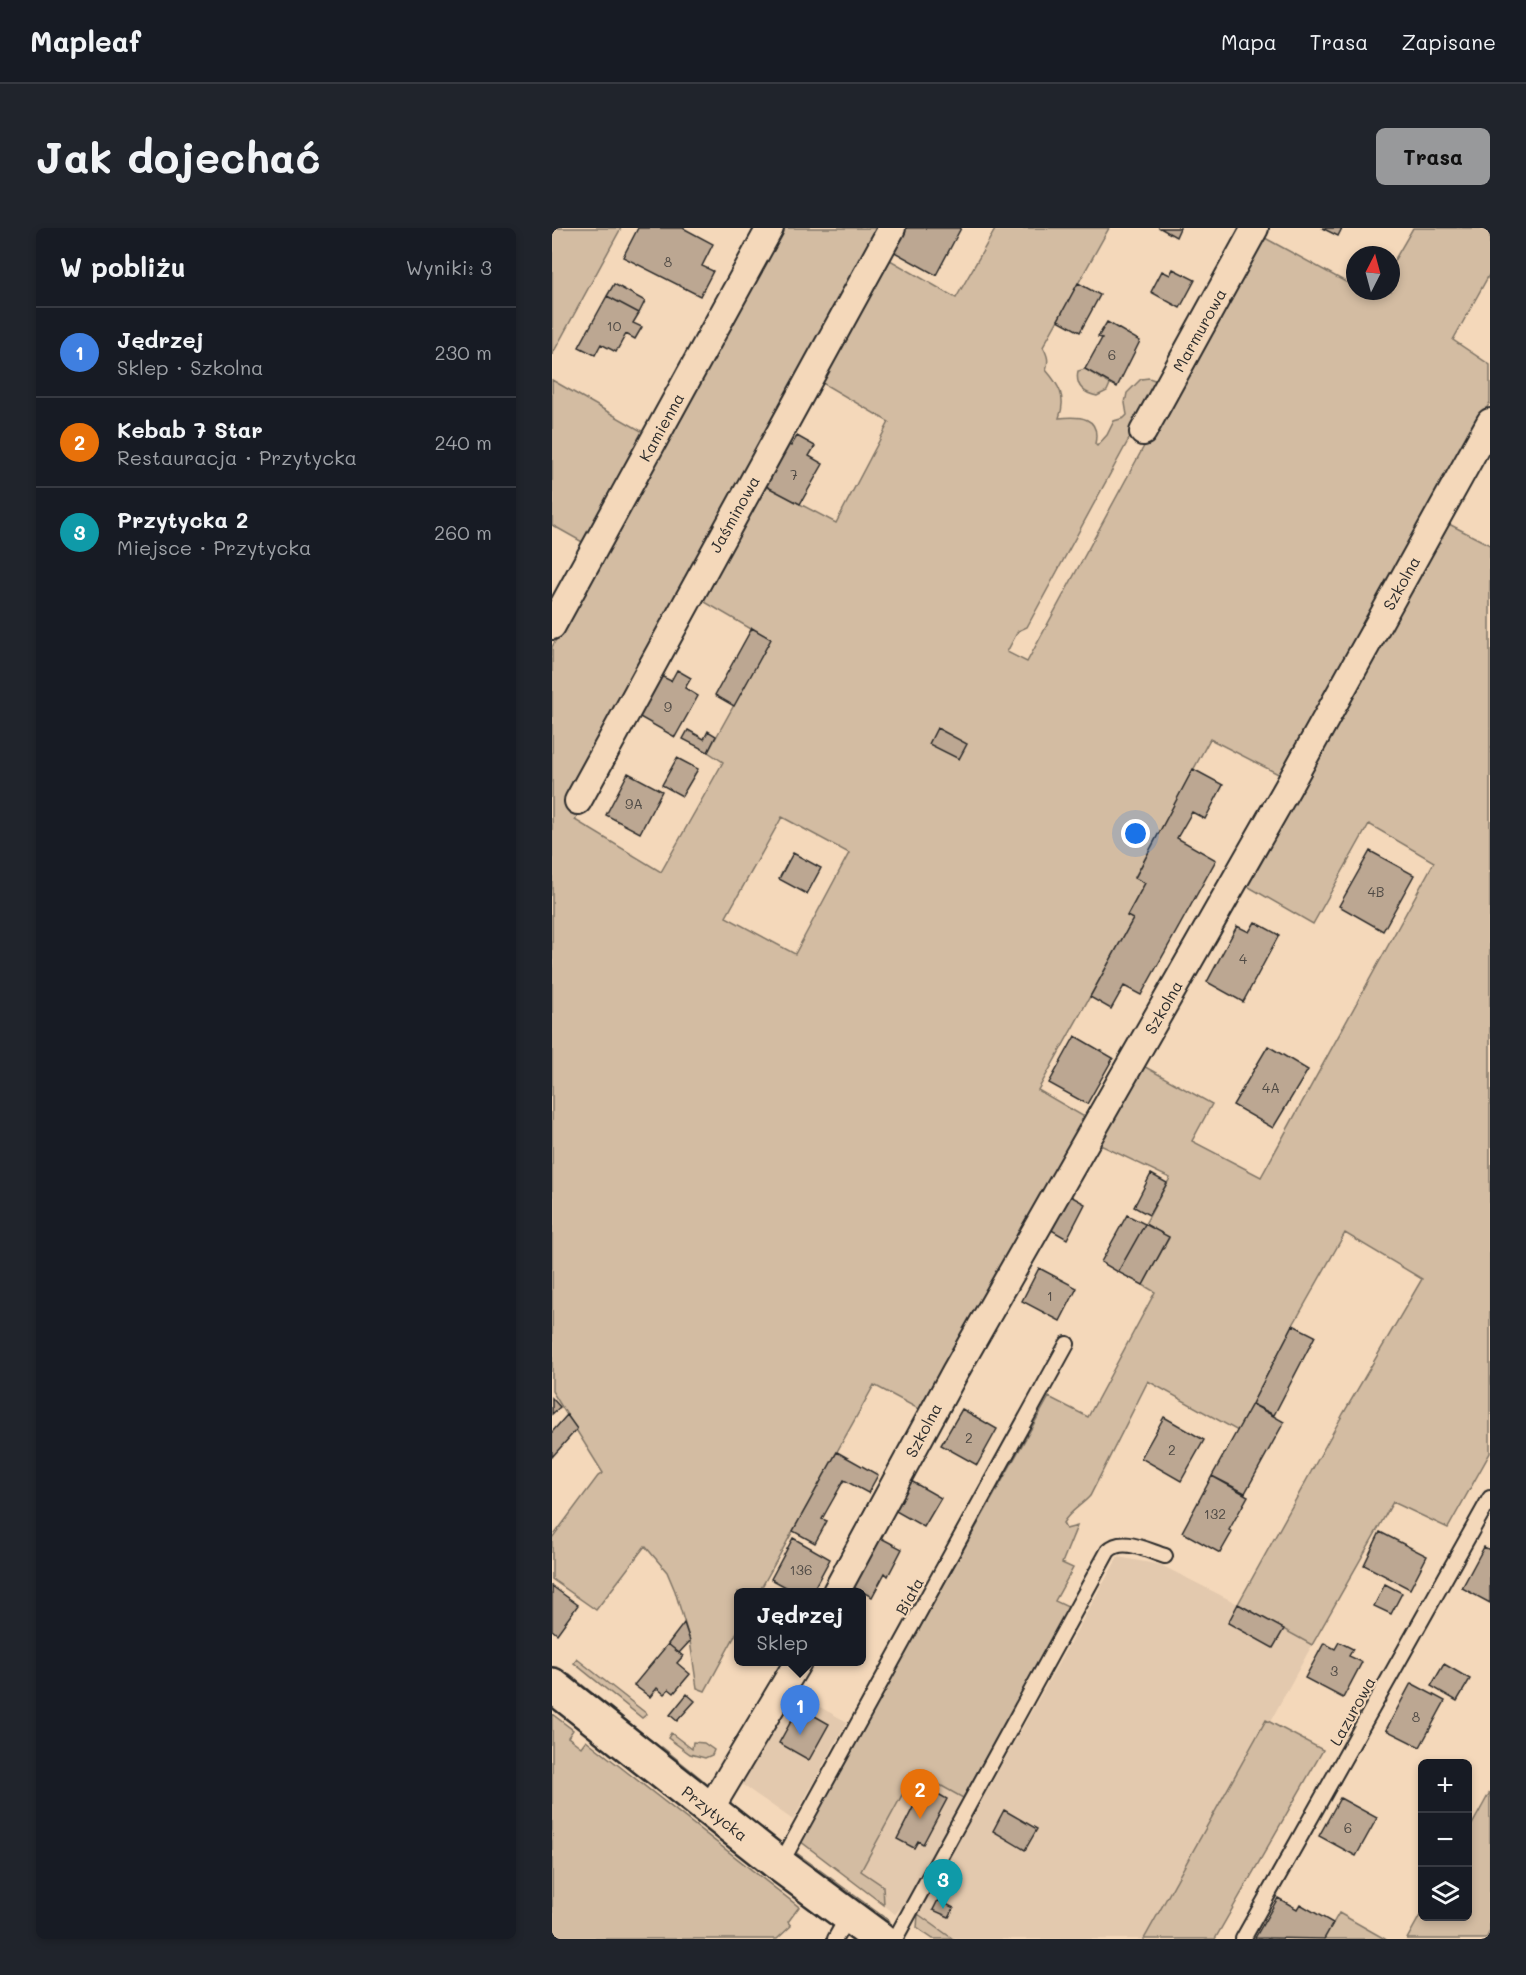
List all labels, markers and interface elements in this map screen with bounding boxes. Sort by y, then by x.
text: Mapleaf [30,23,141,59]
text: Mapa [1221,28,1277,55]
text: Trasa [1310,28,1368,55]
text: Zapisane [1401,28,1496,55]
button: Trasa [1376,128,1490,185]
text: Jak dojechać [36,129,321,184]
north arrow [1346,246,1400,300]
text: W pobliżu [60,250,186,284]
house number: 8 [664,252,672,271]
text: Wyniki: 3 [406,254,492,280]
street label: Marmurowa [1167,285,1231,375]
house number: 10 [607,316,622,335]
text: Jędrzej [117,325,204,354]
text: 1 [75,339,84,365]
text: 230 m [434,339,492,365]
house number: 6 [1108,345,1116,364]
text: Sklep · Szkolna [117,354,264,380]
street label: Kamienna [634,389,688,465]
text: Kebab 7 Star [117,415,263,444]
text: 2 [74,429,85,455]
text: 240 m [434,429,492,455]
text: Restauracja · Przytycka [117,444,357,470]
house number: 7 [790,465,798,484]
street label: Jaśminowa [704,472,764,556]
text: Przytycka 2 [117,505,248,534]
text: 3 [74,519,86,545]
text: 260 m [434,519,492,545]
text: Miejsce · Przytycka [117,534,311,560]
street label: Szkolna [1378,552,1424,614]
house number: 9 [664,697,672,716]
house number: 9A [625,794,643,813]
your location [1121,819,1150,848]
house number: 4B [1368,882,1384,901]
house number: 4 [1239,949,1248,968]
street label: Szkolna [1139,976,1187,1038]
house number: 4A [1262,1078,1280,1097]
house number: 1 [1047,1286,1053,1305]
street label: Szkolna [900,1399,946,1461]
house number: 2 [965,1428,973,1447]
house number: 2 [1168,1440,1176,1459]
house number: 132 [1204,1504,1226,1523]
house number: 136 [790,1560,812,1579]
street label: Biała [890,1574,928,1618]
popup [734,1588,866,1666]
text: Jędrzej [757,1600,843,1629]
text: Sklep [757,1629,808,1655]
house number: 3 [1330,1661,1338,1680]
street label: Lazurowa [1324,1673,1380,1749]
pin: 1 [780,1686,820,1735]
house number: 8 [1412,1707,1420,1726]
map controls [1418,1759,1472,1921]
button: + [1418,1759,1472,1813]
pin: 2 [900,1770,940,1819]
street label: Przytycka [678,1781,752,1845]
button: − [1418,1813,1472,1867]
house number: 6 [1344,1818,1352,1837]
pin: 3 [924,1860,962,1909]
button: layers [1418,1867,1472,1921]

